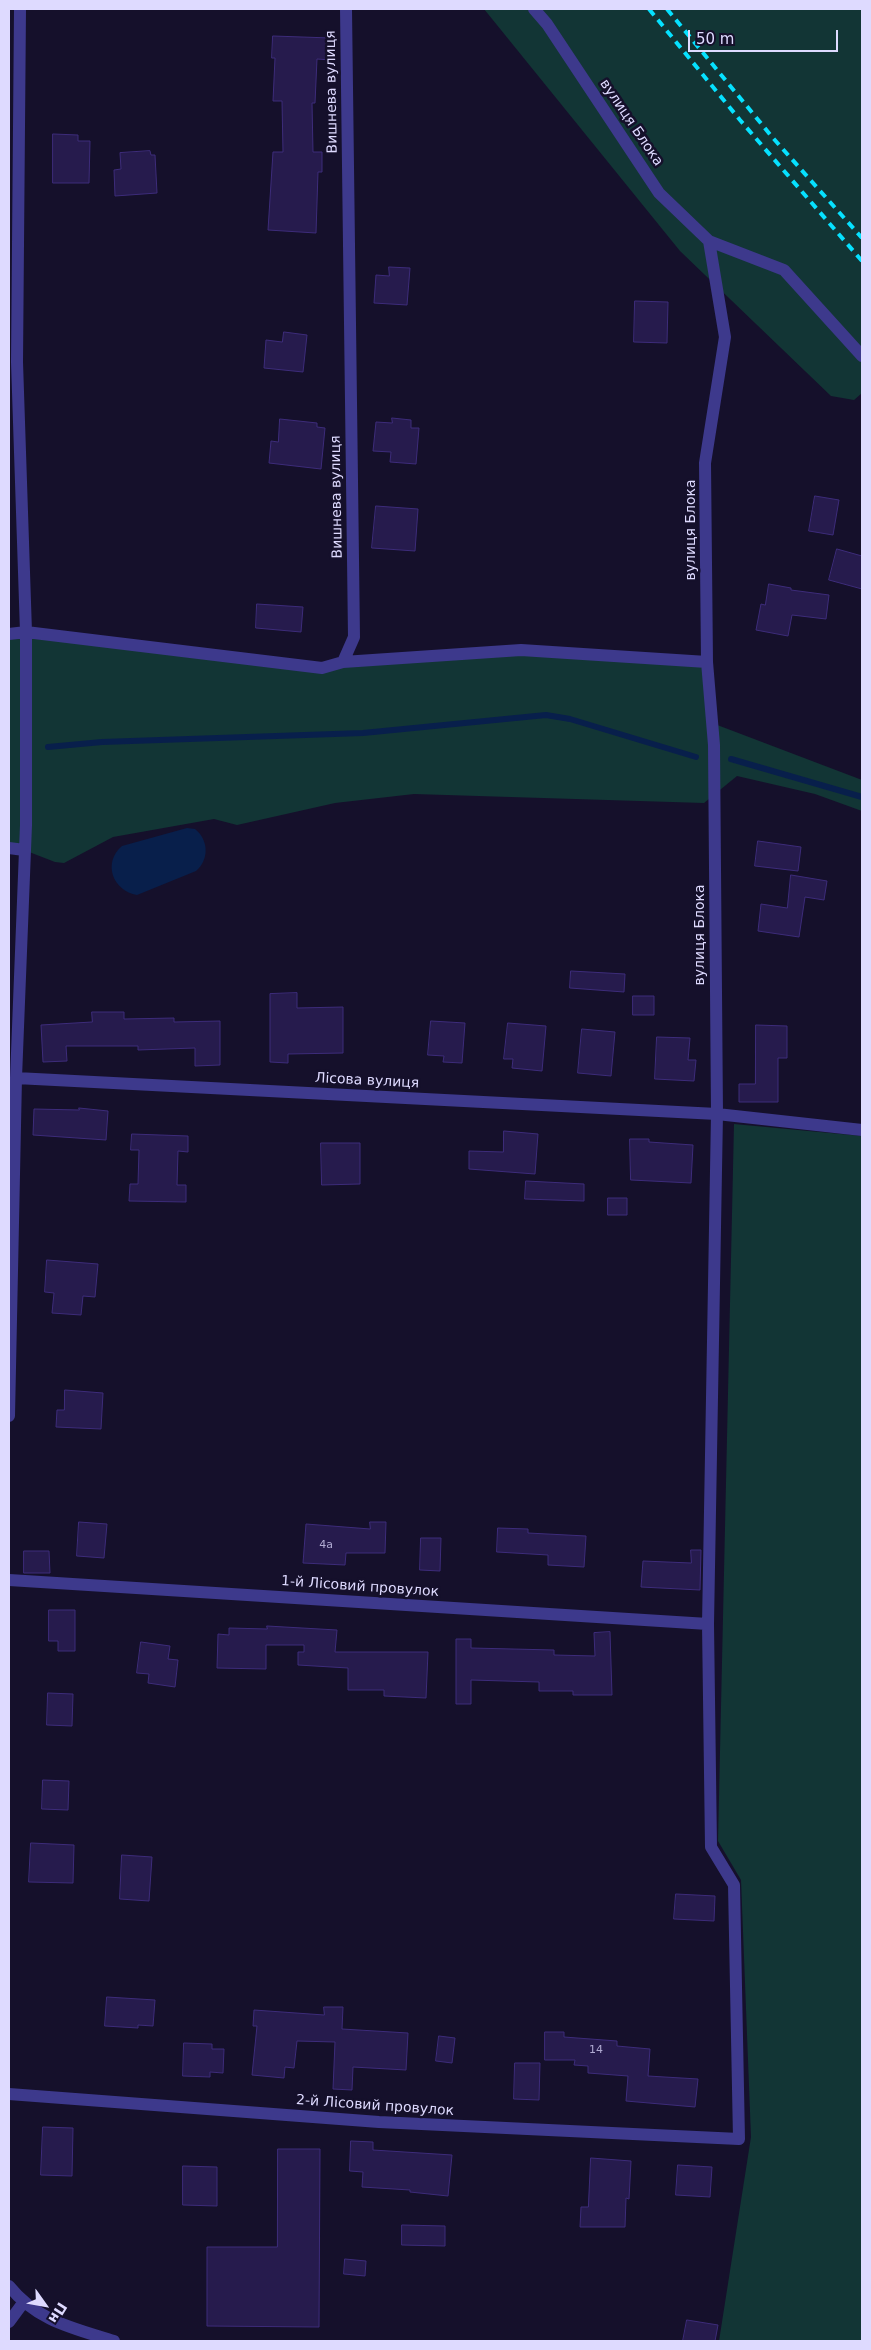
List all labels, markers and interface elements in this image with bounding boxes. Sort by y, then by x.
scale bar [691,20,841,52]
street label: Вишнева вулиця [323,30,341,154]
text: 50 m [696,30,734,48]
street label: вулиця Блока [596,76,666,170]
street label: Вишнева вулиця [328,435,346,559]
street label: вулиця Блока [683,479,699,581]
street label: вулиця Блока [692,884,708,986]
street label: Лісова вулиця [314,1070,420,1092]
house number: 4а [319,1538,333,1552]
street label: 1-й Лісовий провулок [281,1573,439,1601]
house number: 14 [589,2043,603,2057]
street label: 2-й Лісовий провулок [296,2092,454,2120]
north arrow [20,2280,70,2330]
text: Пн [45,2300,70,2326]

